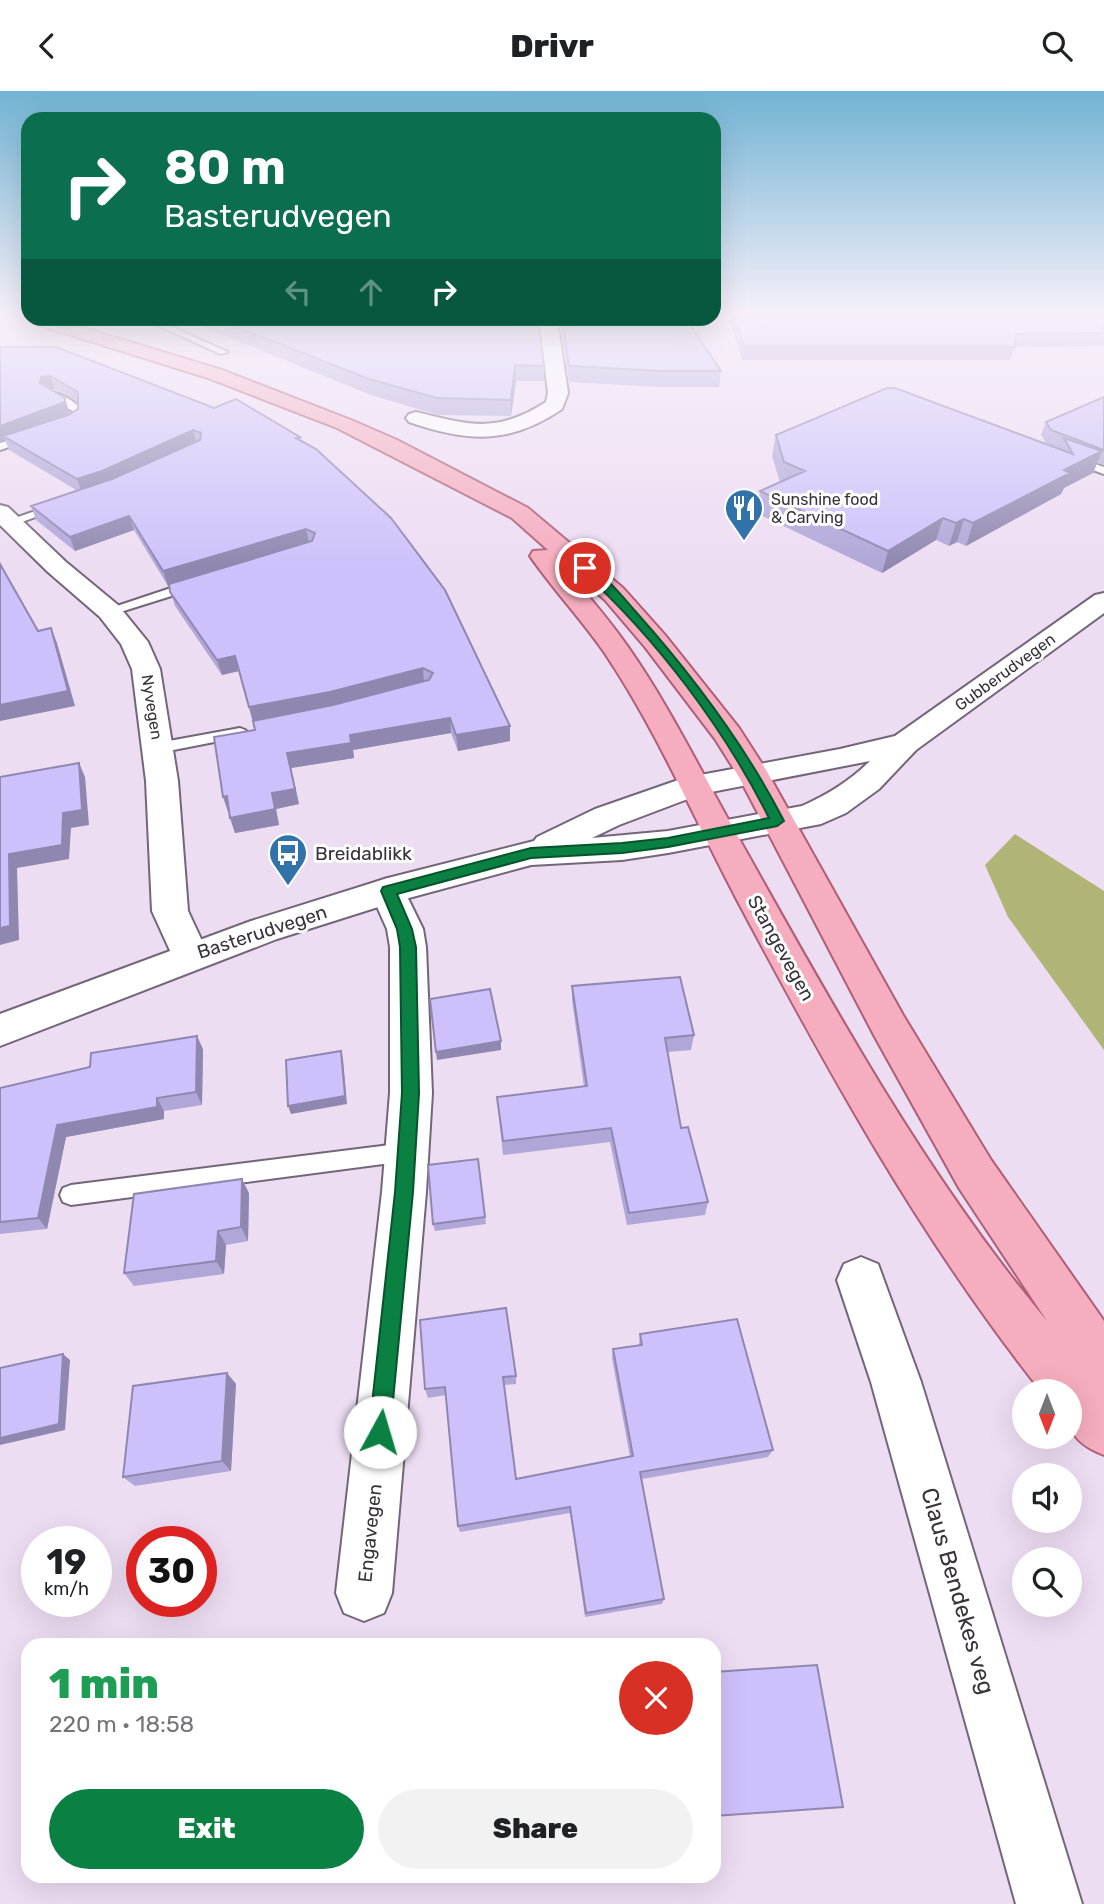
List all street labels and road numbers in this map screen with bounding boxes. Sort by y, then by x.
street label: Gubberudvegen [951,629,1059,715]
street label: Nyvegen [137,673,167,741]
street label: Stangevegen [743,891,819,1005]
street label: Basterudvegen [194,900,330,964]
street label: Engavegen [353,1483,387,1583]
street label: Claus Bendekes veg [915,1485,1001,1697]

